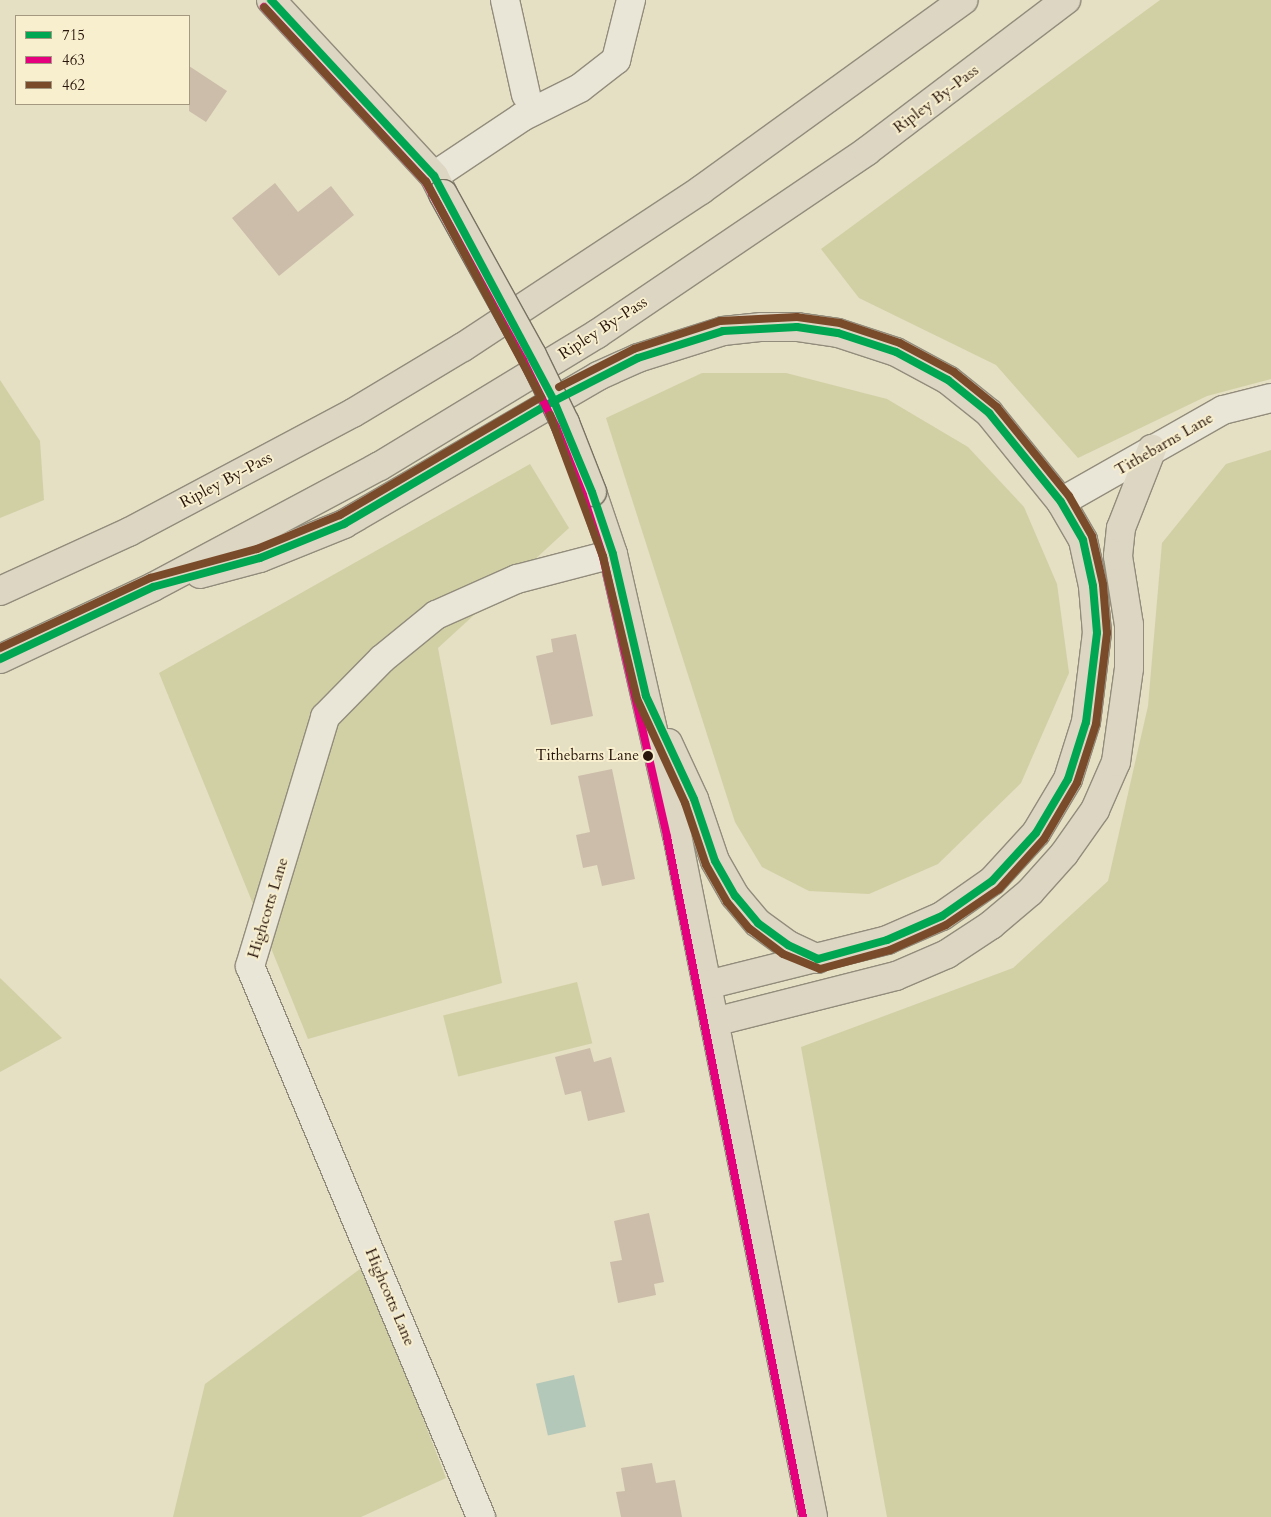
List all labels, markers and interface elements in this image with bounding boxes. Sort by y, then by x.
legend [15,15,190,105]
text: 715 [62,25,85,45]
text: 463 [62,50,85,70]
street label: Ripley By-Pass [890,61,982,137]
text: 462 [62,75,85,95]
street label: Ripley By-Pass [555,292,651,364]
street label: Tithebarns Lane [1111,408,1217,480]
street label: Ripley By-Pass [177,448,275,512]
place label: Tithebarns Lane [536,747,639,765]
marker: Tithebarns Lane [643,751,653,761]
street label: Highcotts Lane [244,855,292,961]
street label: Highcotts Lane [361,1245,419,1349]

